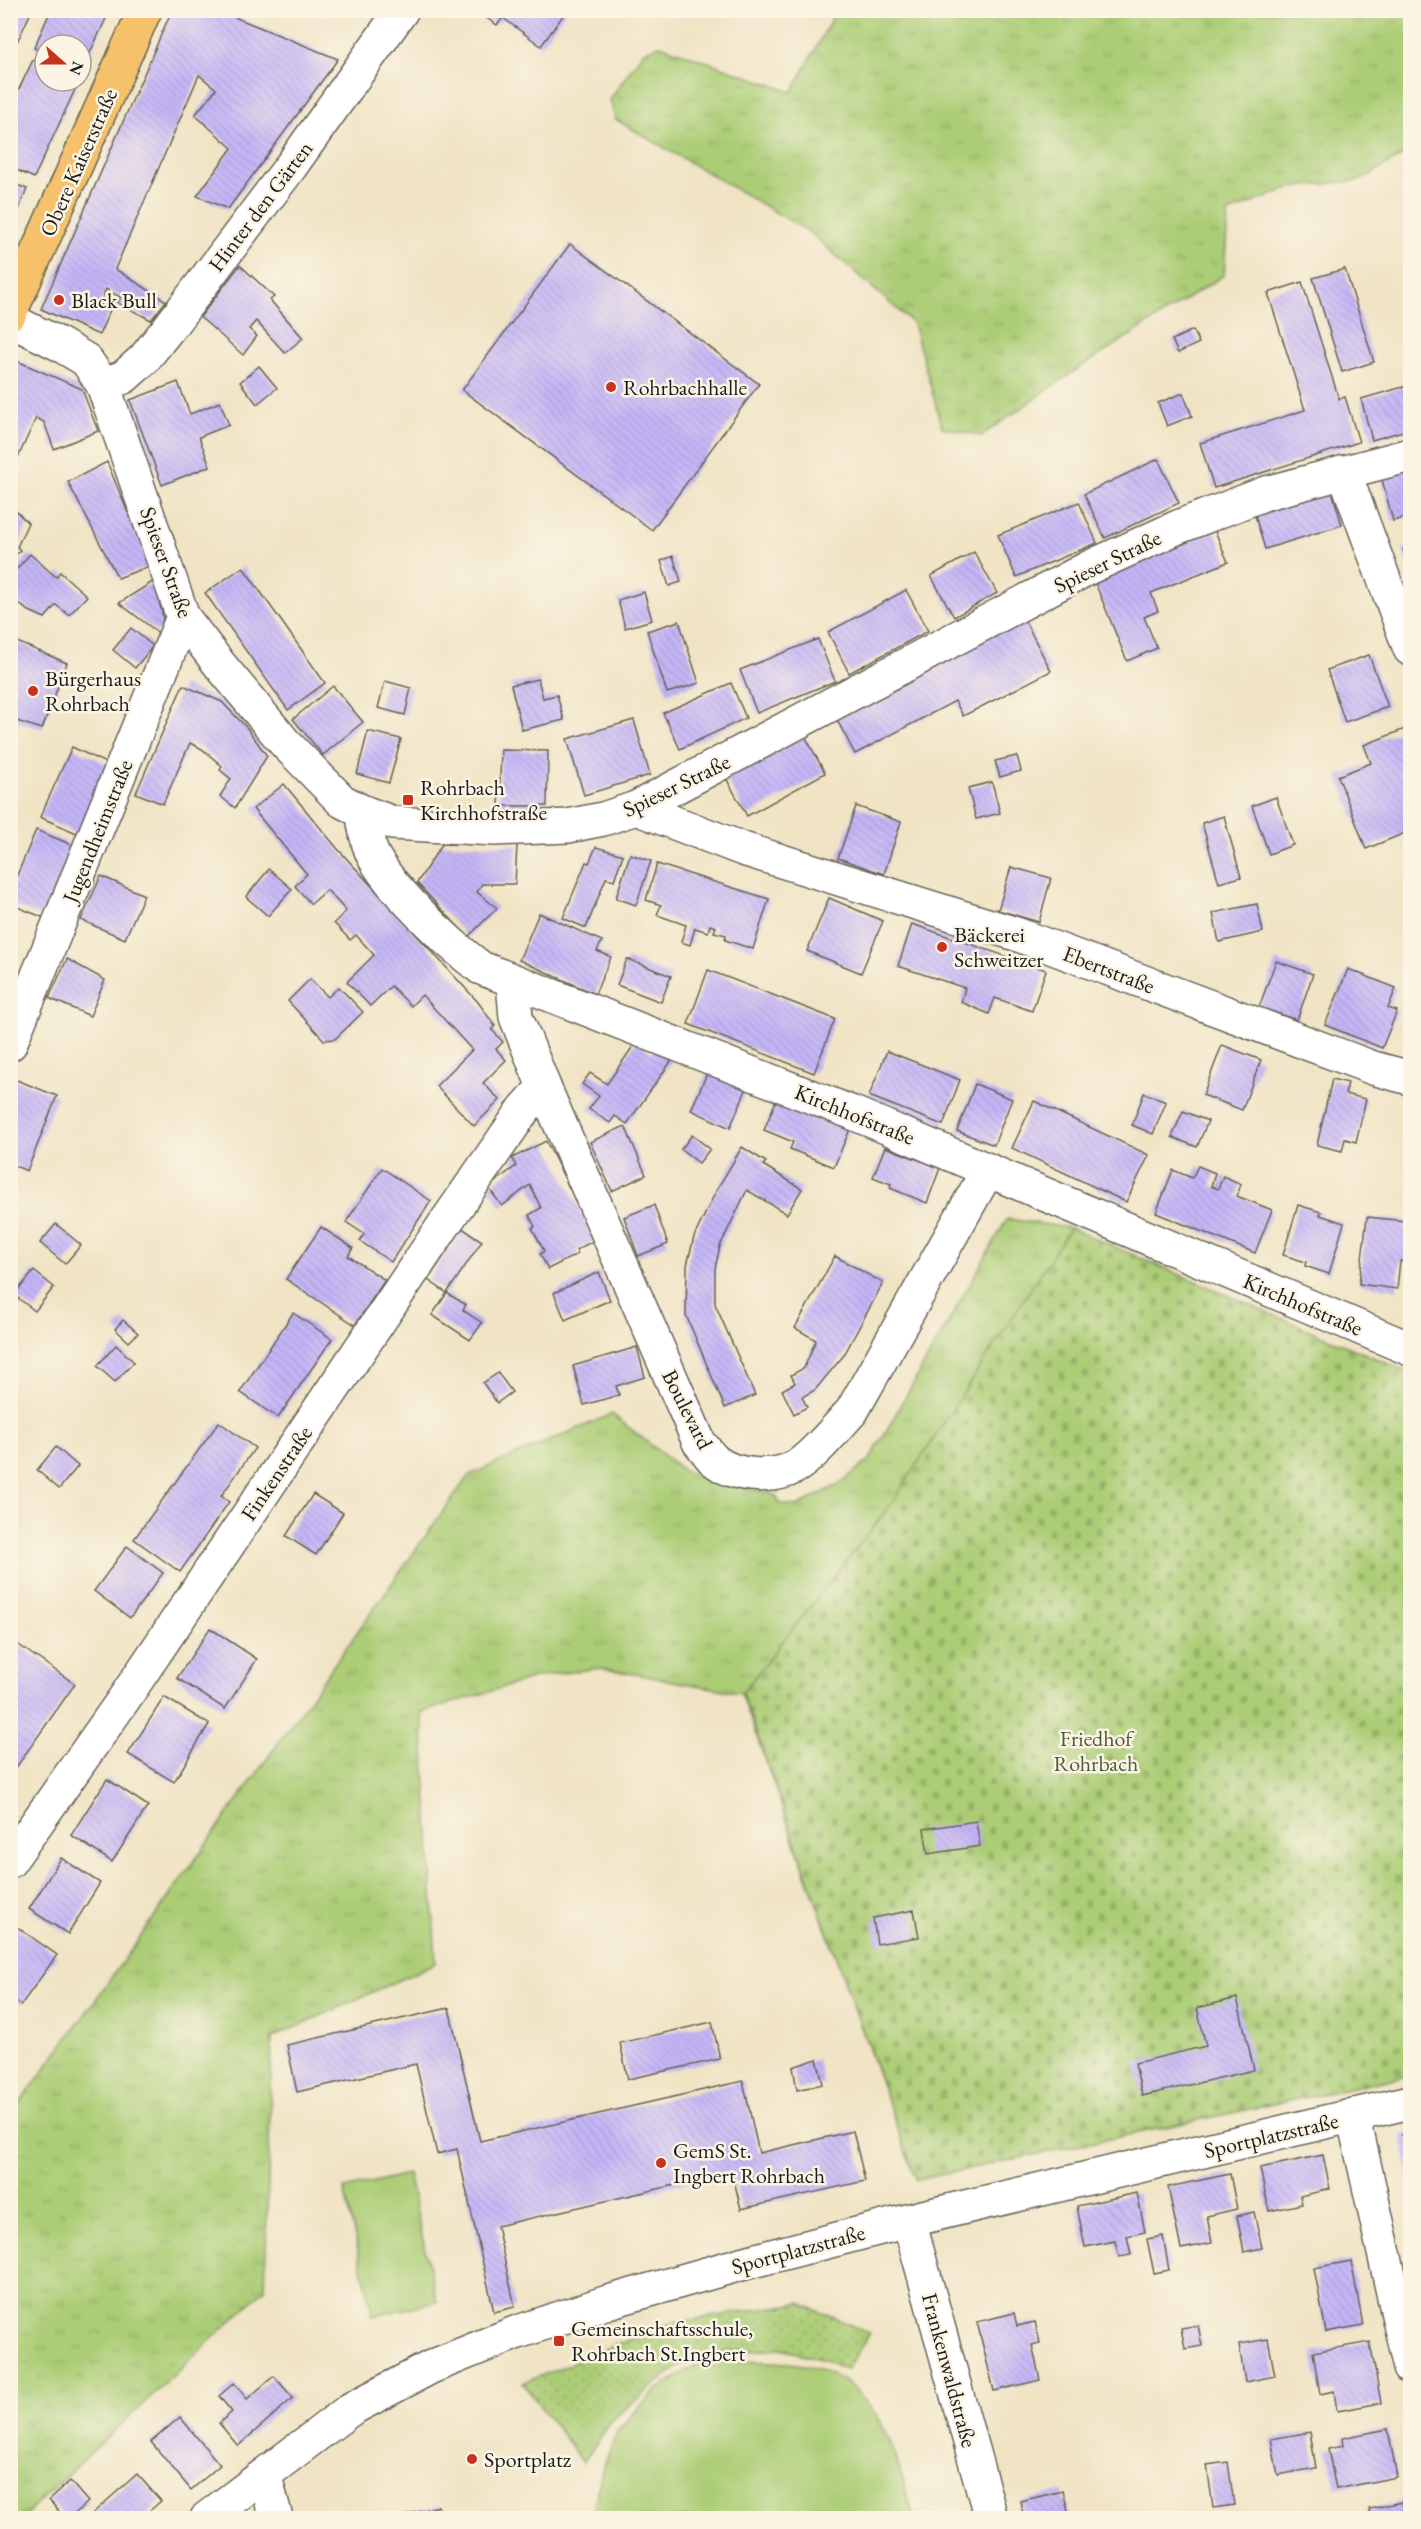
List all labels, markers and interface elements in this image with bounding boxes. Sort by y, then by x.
north arrow [33,33,93,93]
text: N [64,58,89,78]
street label: Obere Kaiserstraße [33,83,124,241]
street label: Hinter den Gärten [202,135,319,278]
place label: Black Bull [71,286,157,315]
marker: Black Bull [52,293,66,307]
place label: Rohrbachhalle [623,373,748,402]
marker: Rohrbachhalle [604,380,618,394]
street label: Spieser Straße [133,503,200,622]
street label: Spieser Straße [1049,523,1166,600]
place label: Bürgerhaus Rohrbach [45,664,141,718]
marker: Bürgerhaus Rohrbach [26,684,40,698]
street label: Spieser Straße [618,747,735,824]
street label: Jugendheimstraße [55,755,140,909]
place label: Rohrbach Kirchhofstraße [420,773,547,827]
marker: Rohrbach Kirchhofstraße [401,793,415,807]
place label: Bäckerei Schweitzer [954,920,1044,974]
street label: Ebertstraße [1059,939,1159,1000]
marker: Bäckerei Schweitzer [935,940,949,954]
street label: Kirchhofstraße [790,1077,920,1152]
street label: Kirchhofstraße [1239,1266,1367,1343]
street label: Boulevard [655,1364,720,1455]
street label: Finkenstraße [234,1420,319,1526]
park label: Friedhof Rohrbach [1054,1724,1138,1778]
street label: Sportplatzstraße [1201,2106,1342,2165]
place label: GemS St. Ingbert Rohrbach [673,2136,825,2190]
marker: GemS St. Ingbert Rohrbach [654,2156,668,2170]
street label: Sportplatzstraße [728,2218,868,2281]
street label: Frankenwaldstraße [915,2290,984,2451]
place label: Gemeinschaftsschule, Rohrbach St.Ingbert [571,2314,753,2368]
marker: Gemeinschaftsschule, Rohrbach St.Ingbert [552,2334,566,2348]
place label: Sportplatz [484,2445,572,2474]
marker: Sportplatz [465,2452,479,2466]

